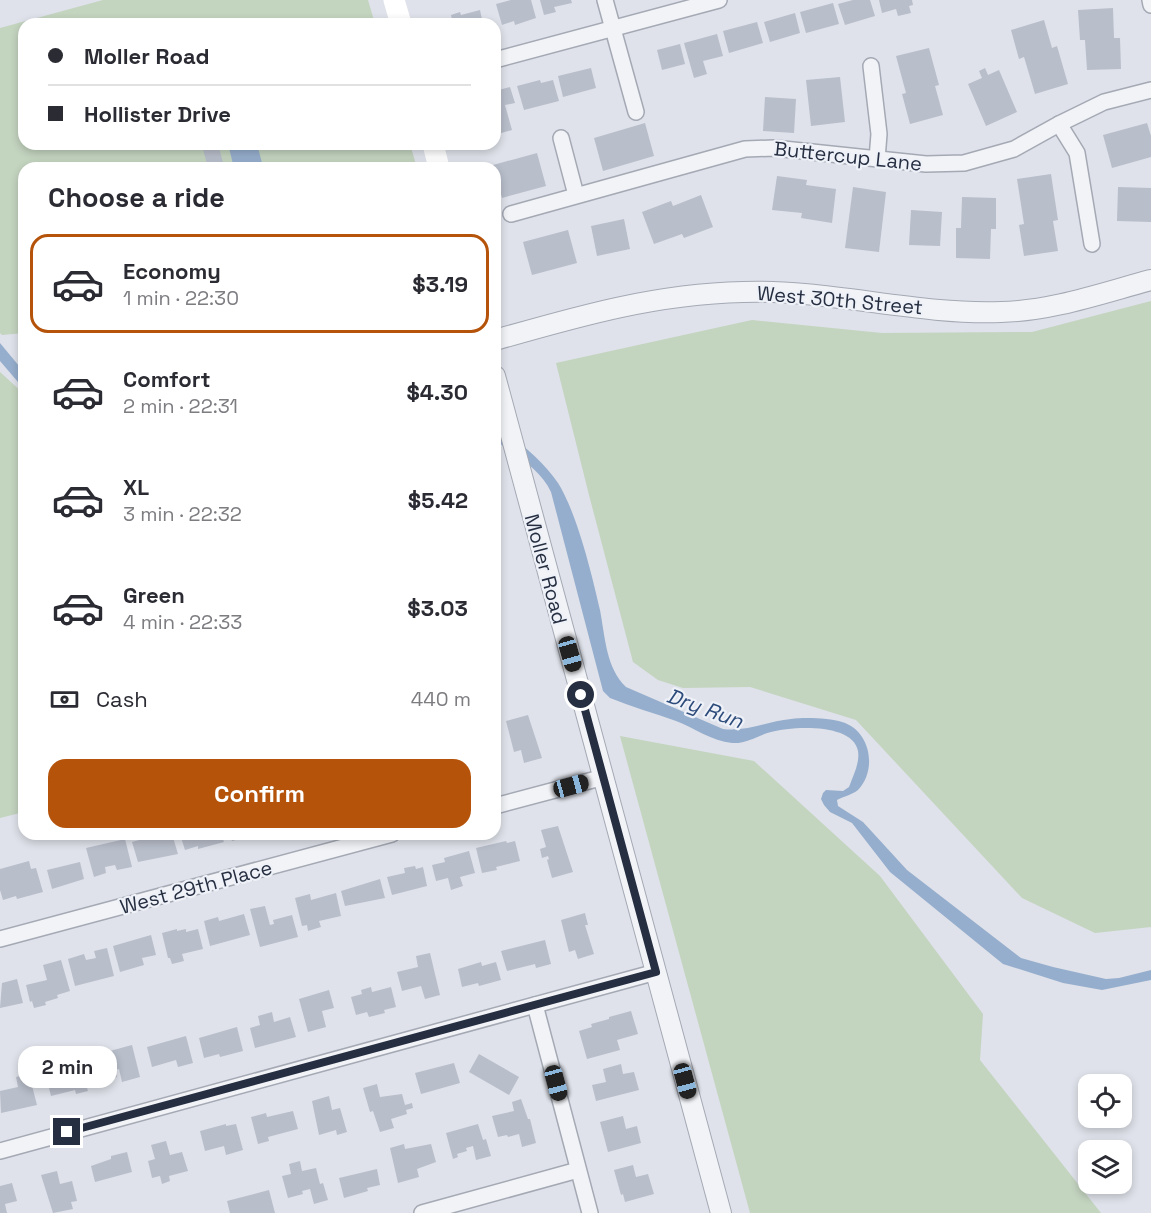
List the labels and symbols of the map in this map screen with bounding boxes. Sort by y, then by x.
street label: Buttercup Lane [773,135,923,177]
street label: West 30th Street [756,280,924,320]
street label: Moller Road [519,511,573,627]
car [556,634,584,674]
route start [567,681,594,708]
water label: Dry Run [663,682,748,735]
car [551,773,591,799]
street label: West 29th Place [117,854,275,920]
callout: 2 min [17,1045,116,1087]
car [672,1061,698,1101]
car [543,1063,569,1103]
route end [53,1118,80,1145]

